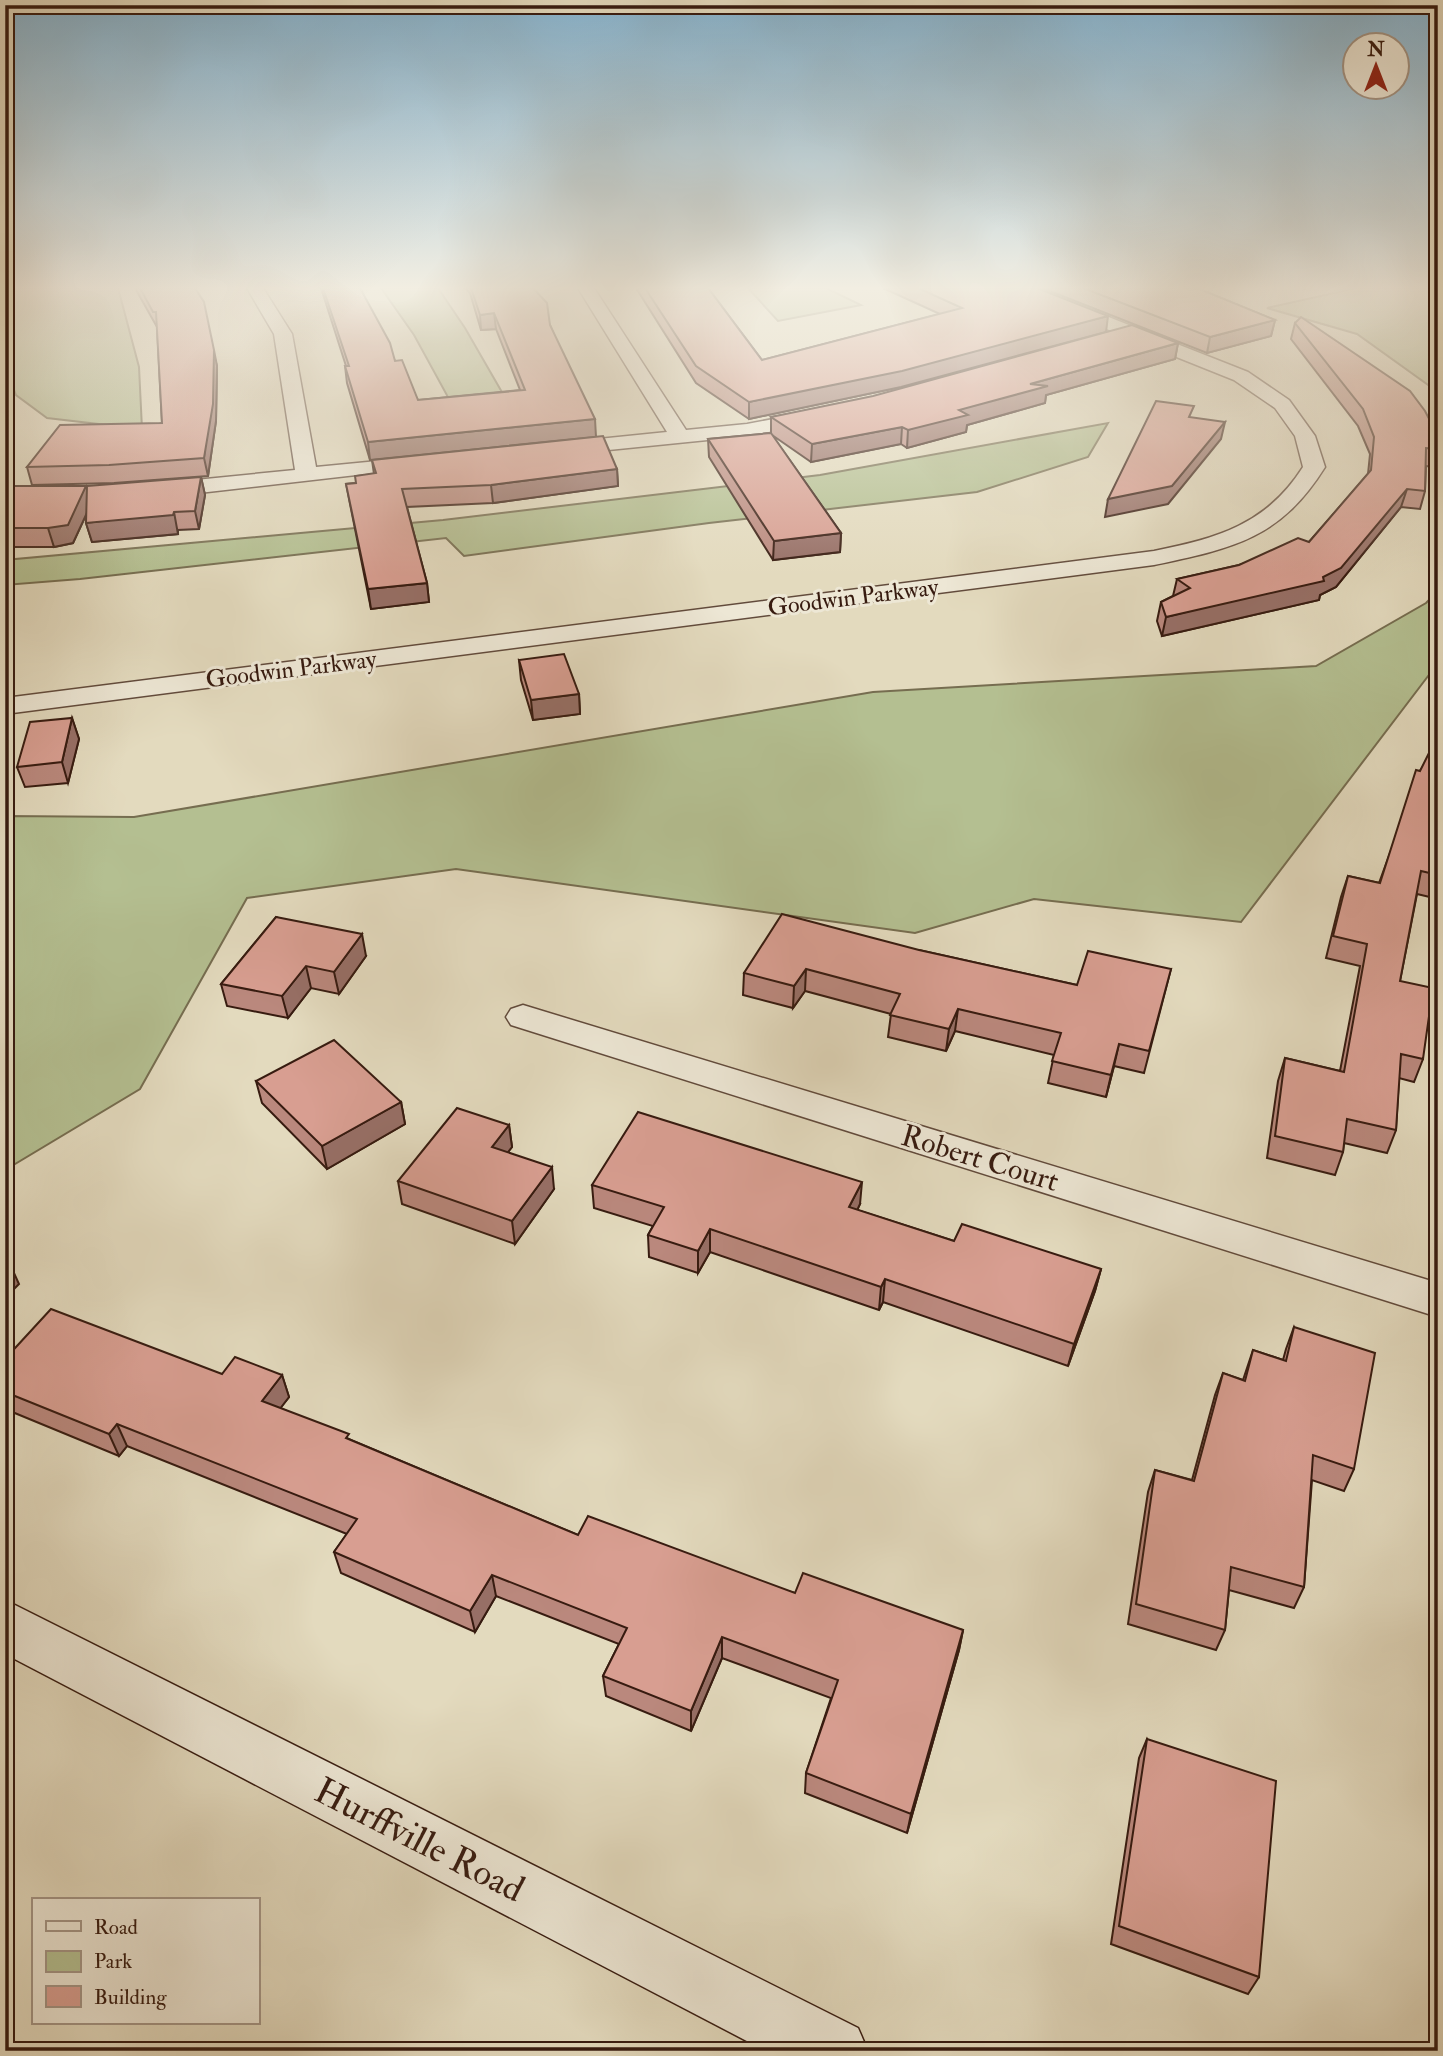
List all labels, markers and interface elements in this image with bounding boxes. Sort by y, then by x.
north arrow [1342,32,1412,102]
text: N [1366,38,1385,62]
street label: Goodwin Parkway [766,572,941,623]
street label: Goodwin Parkway [204,644,379,695]
street label: Robert Court [897,1117,1063,1200]
street label: Hurffville Road [307,1767,532,1913]
legend [32,1898,259,2024]
text: Road [94,1914,139,1941]
text: Park [94,1948,132,1975]
text: Building [94,1984,167,2011]

